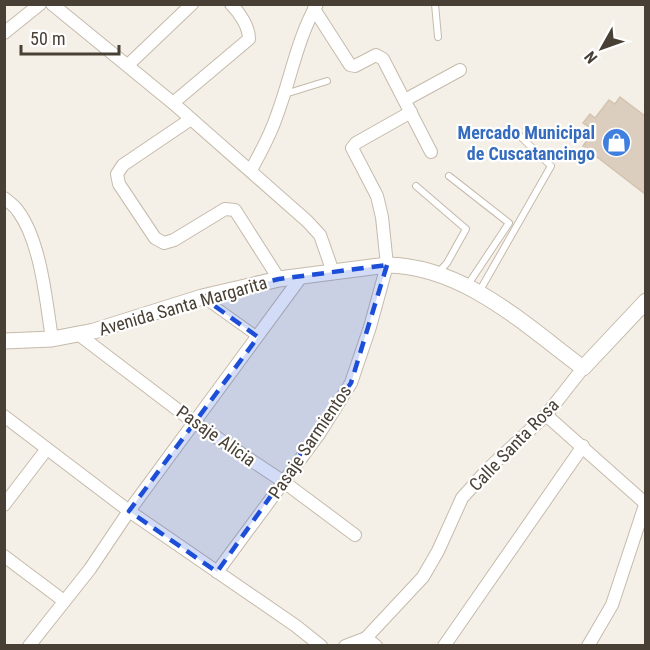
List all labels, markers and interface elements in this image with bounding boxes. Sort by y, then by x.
scale bar [21,18,118,56]
north arrow [572,18,632,78]
text: 50 m [30,28,65,49]
text: N [580,47,601,67]
place label: Mercado Municipal de Cuscatancingo [458,122,595,164]
shop icon: Mercado Municipal de Cuscatancingo [600,127,632,159]
street label: Avenida Santa Margarita [96,271,269,340]
street label: Pasaje Sarmientos [264,381,355,503]
street label: Calle Santa Rosa [464,394,563,495]
street label: Pasaje Alicia [173,401,260,470]

